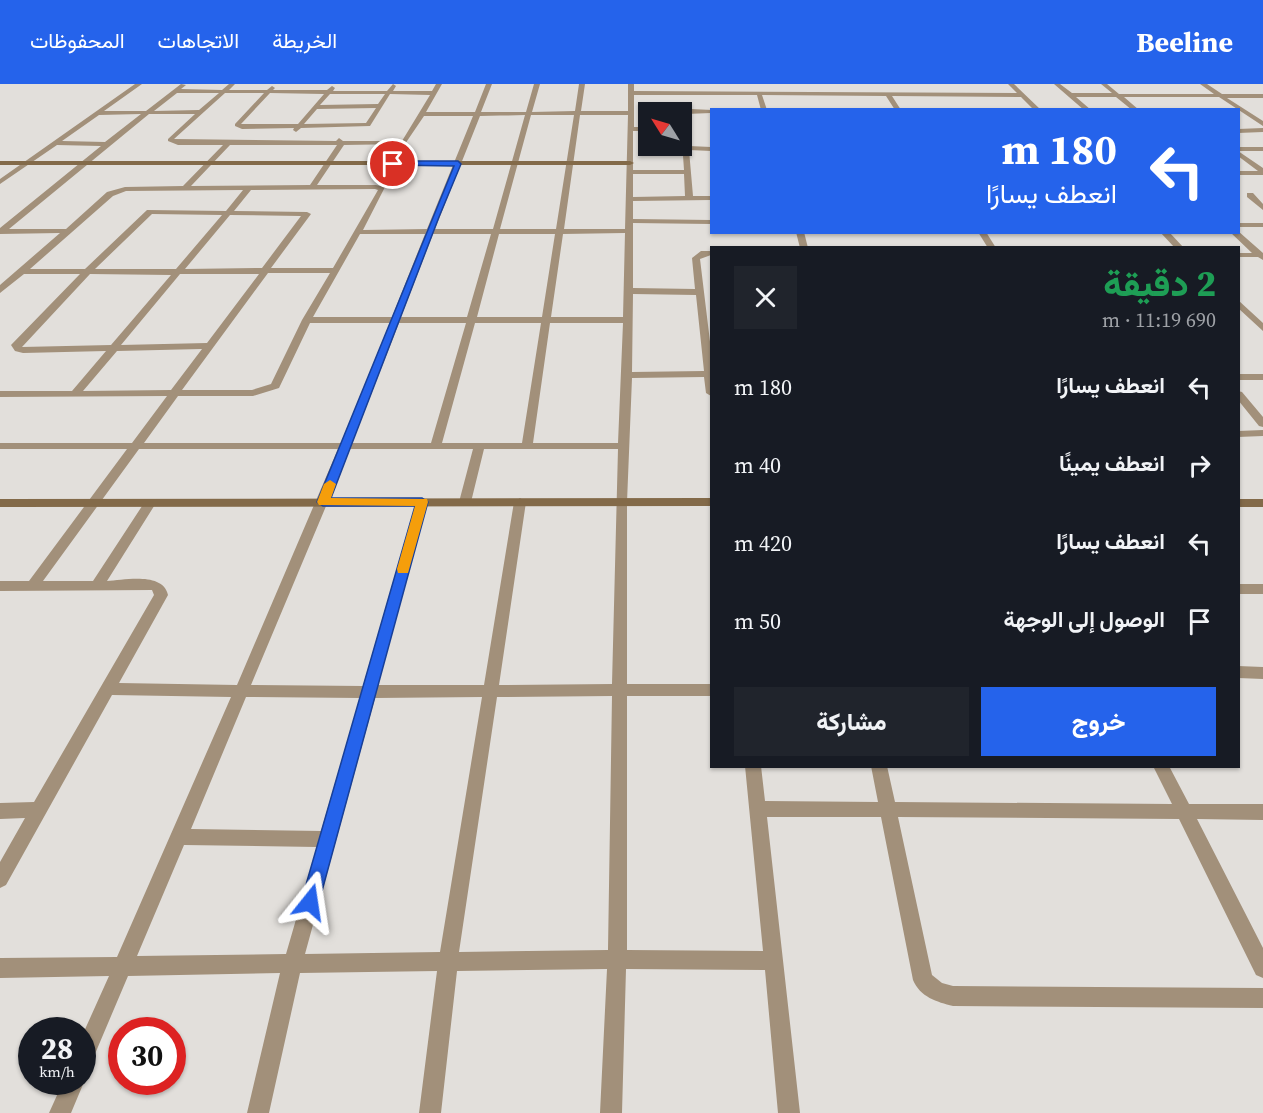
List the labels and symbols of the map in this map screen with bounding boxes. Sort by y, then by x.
north arrow [638,102,692,156]
pin [367,138,418,189]
position arrow [278,870,342,934]
speed limit sign: 30 [108,1017,186,1095]

